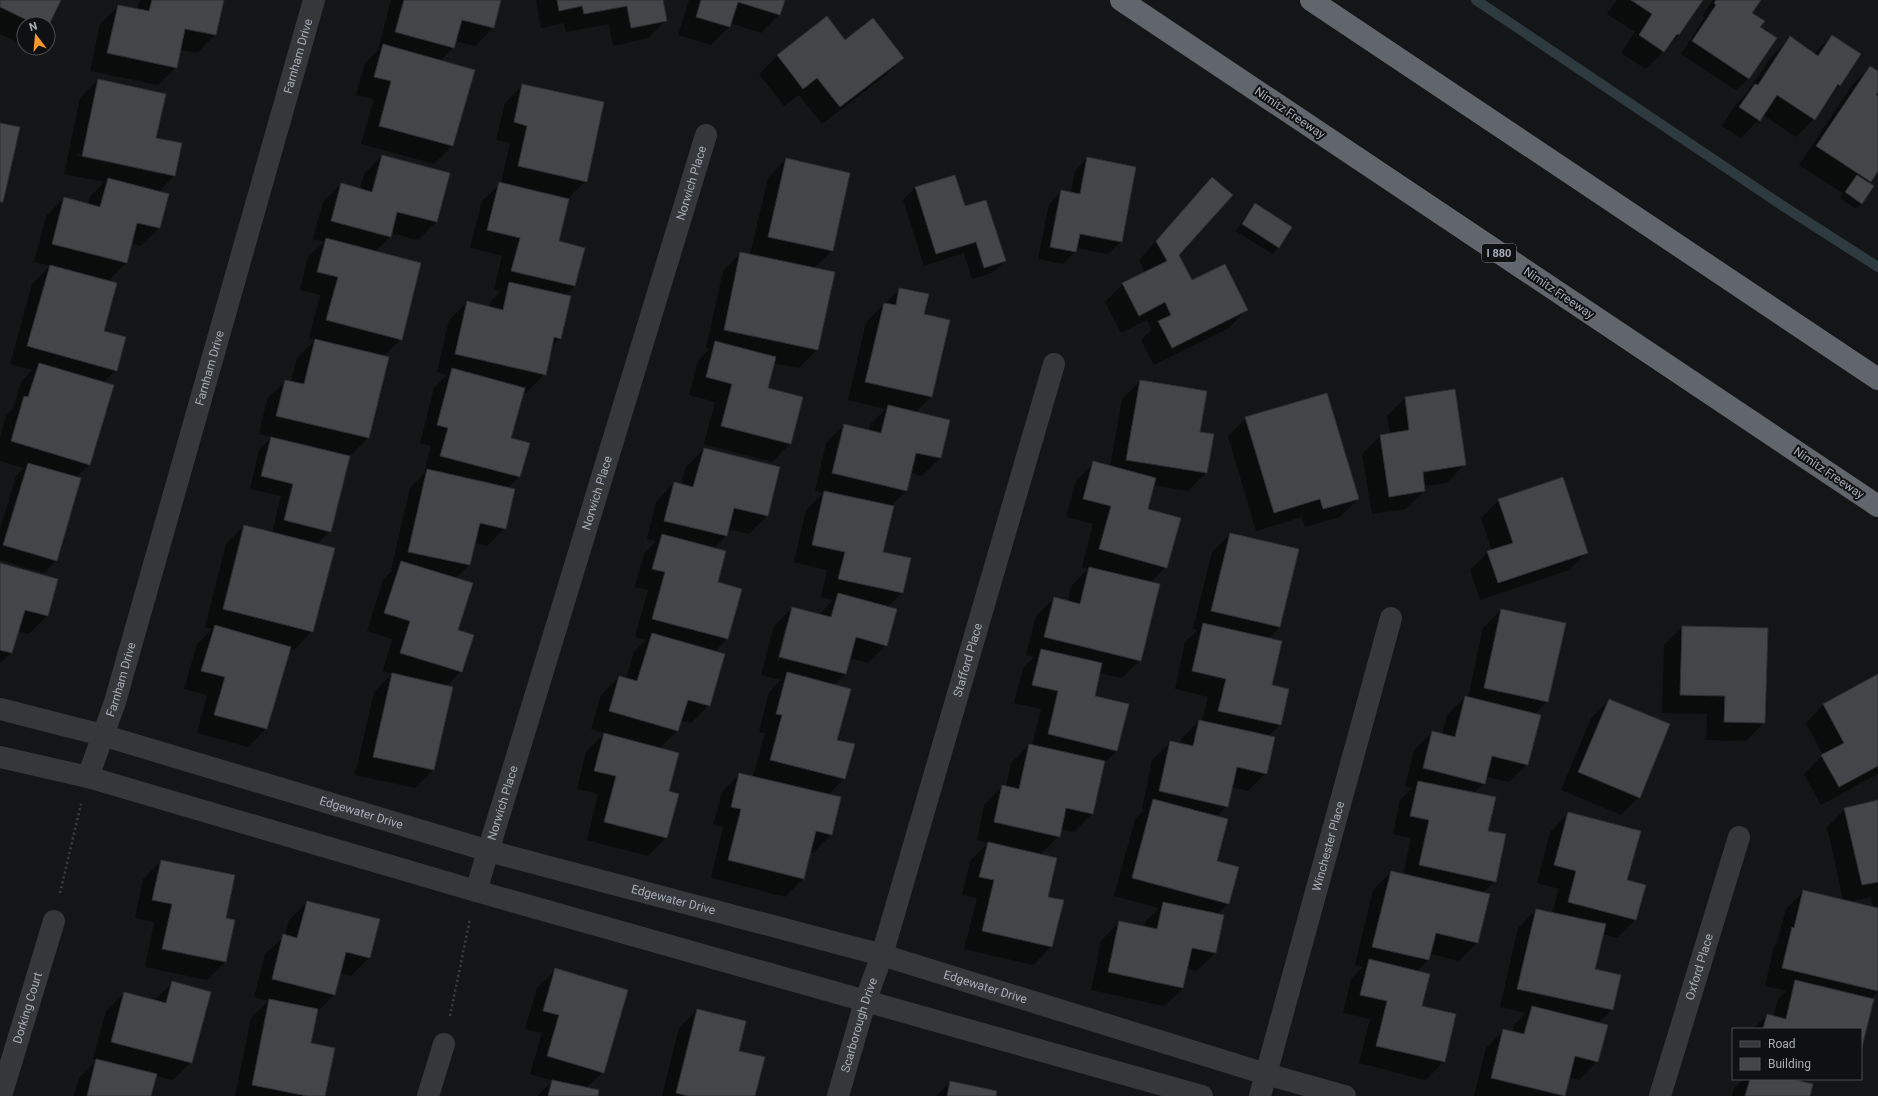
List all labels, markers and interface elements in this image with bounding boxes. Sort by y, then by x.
north arrow [16,16,56,56]
street label: Farnham Drive [281,17,315,95]
text: N [28,19,39,34]
street label: Nimitz Freeway [1252,84,1328,142]
street label: Norwich Place [673,144,709,222]
road number: I 880 [1482,244,1516,262]
street label: Nimitz Freeway [1521,264,1597,322]
street label: Farnham Drive [192,329,227,407]
street label: Nimitz Freeway [1791,444,1867,502]
street label: Norwich Place [579,454,615,532]
street label: Stafford Place [950,621,985,699]
street label: Farnham Drive [103,640,139,719]
street label: Norwich Place [485,764,521,842]
street label: Edgewater Drive [318,794,405,832]
street label: Winchester Place [1309,800,1347,893]
street label: Edgewater Drive [630,882,717,918]
street label: Oxford Place [1683,932,1716,1002]
street label: Edgewater Drive [942,968,1029,1007]
street label: Dorking Court [10,971,45,1045]
street label: Scarborough Drive [838,976,880,1074]
legend [1732,1028,1862,1080]
text: Road [1768,1037,1796,1051]
text: Building [1768,1057,1811,1071]

